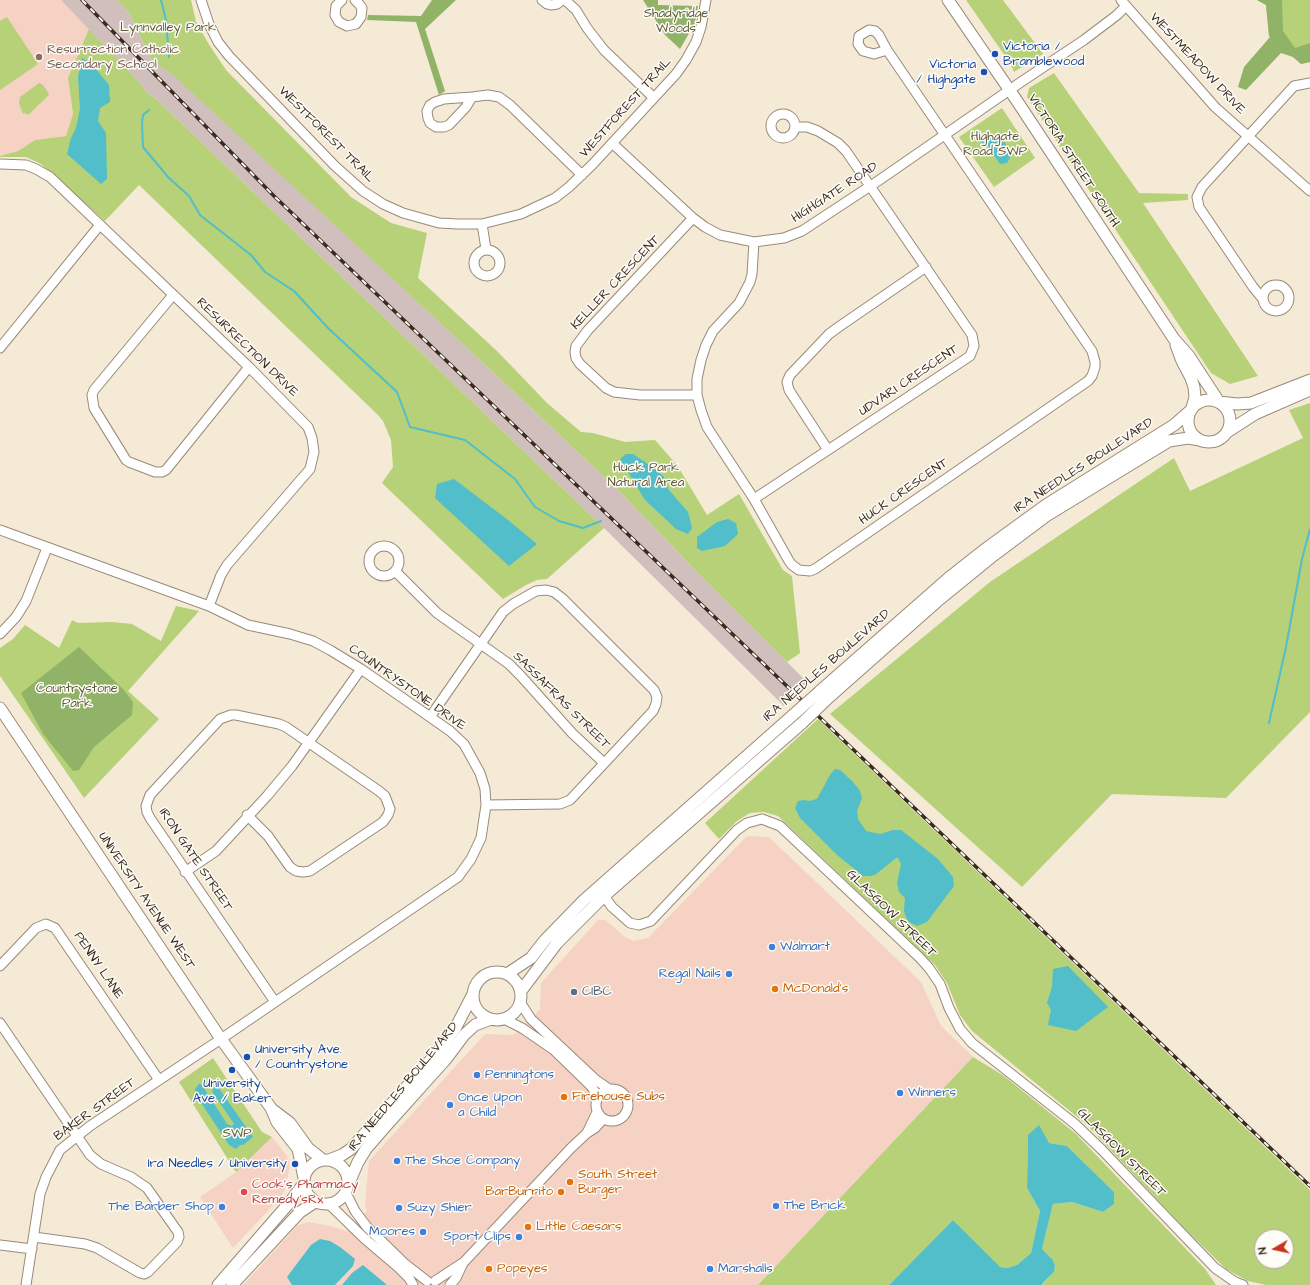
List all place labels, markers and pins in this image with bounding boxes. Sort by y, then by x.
place label: Victoria / Bramblewood [1003,39,1084,70]
place label: Resurrection Catholic Secondary School [47,42,179,73]
marker: Victoria / Bramblewood [990,49,1000,59]
marker: Resurrection Catholic Secondary School [34,52,44,62]
place label: Victoria / Highgate [916,57,976,88]
marker: Victoria / Highgate [979,67,989,77]
place label: Walmart [780,939,830,955]
marker: Walmart [767,942,777,952]
place label: Regal Nails [659,966,721,982]
marker: Regal Nails [724,969,734,979]
place label: McDonald's [783,981,848,997]
place label: CIBC [582,984,612,1000]
marker: McDonald's [770,984,780,994]
marker: CIBC [569,987,579,997]
place label: University Ave. / Countrystone [255,1042,348,1073]
marker: University Ave. / Countrystone [242,1052,252,1062]
marker: University Ave. / Baker [227,1065,237,1075]
place label: Penningtons [485,1067,554,1083]
marker: Penningtons [472,1070,482,1080]
place label: University Ave. / Baker [193,1076,271,1107]
place label: Winners [908,1085,956,1101]
marker: Winners [895,1088,905,1098]
place label: Firehouse Subs [572,1089,665,1105]
place label: Once Upon a Child [458,1090,522,1121]
marker: Firehouse Subs [559,1092,569,1102]
marker: Once Upon a Child [445,1100,455,1110]
place label: The Shoe Company [405,1153,520,1169]
place label: Ira Needles / University [148,1156,287,1172]
marker: The Shoe Company [392,1156,402,1166]
marker: Ira Needles / University [290,1159,300,1169]
place label: South Street Burger [578,1167,657,1198]
place label: Cook's Pharmacy Remedy'sRx [252,1177,358,1208]
marker: South Street Burger [565,1177,575,1187]
place label: BarBurrito [485,1184,553,1200]
marker: Cook's Pharmacy Remedy'sRx [239,1187,249,1197]
marker: BarBurrito [556,1187,566,1197]
place label: The Brick [784,1198,845,1214]
place label: The Barber Shop [108,1199,214,1215]
place label: Suzy Shier [407,1200,472,1216]
marker: The Brick [771,1201,781,1211]
marker: The Barber Shop [217,1202,227,1212]
marker: Suzy Shier [394,1203,404,1213]
place label: Little Caesars [536,1219,621,1235]
marker: Little Caesars [523,1222,533,1232]
place label: Moores [369,1224,415,1240]
marker: Moores [418,1227,428,1237]
place label: Sport Clips [443,1229,511,1245]
marker: Sport Clips [514,1232,524,1242]
place label: Popeyes [497,1261,548,1277]
place label: Marshalls [718,1261,773,1277]
marker: Popeyes [484,1264,494,1274]
marker: Marshalls [705,1264,715,1274]

